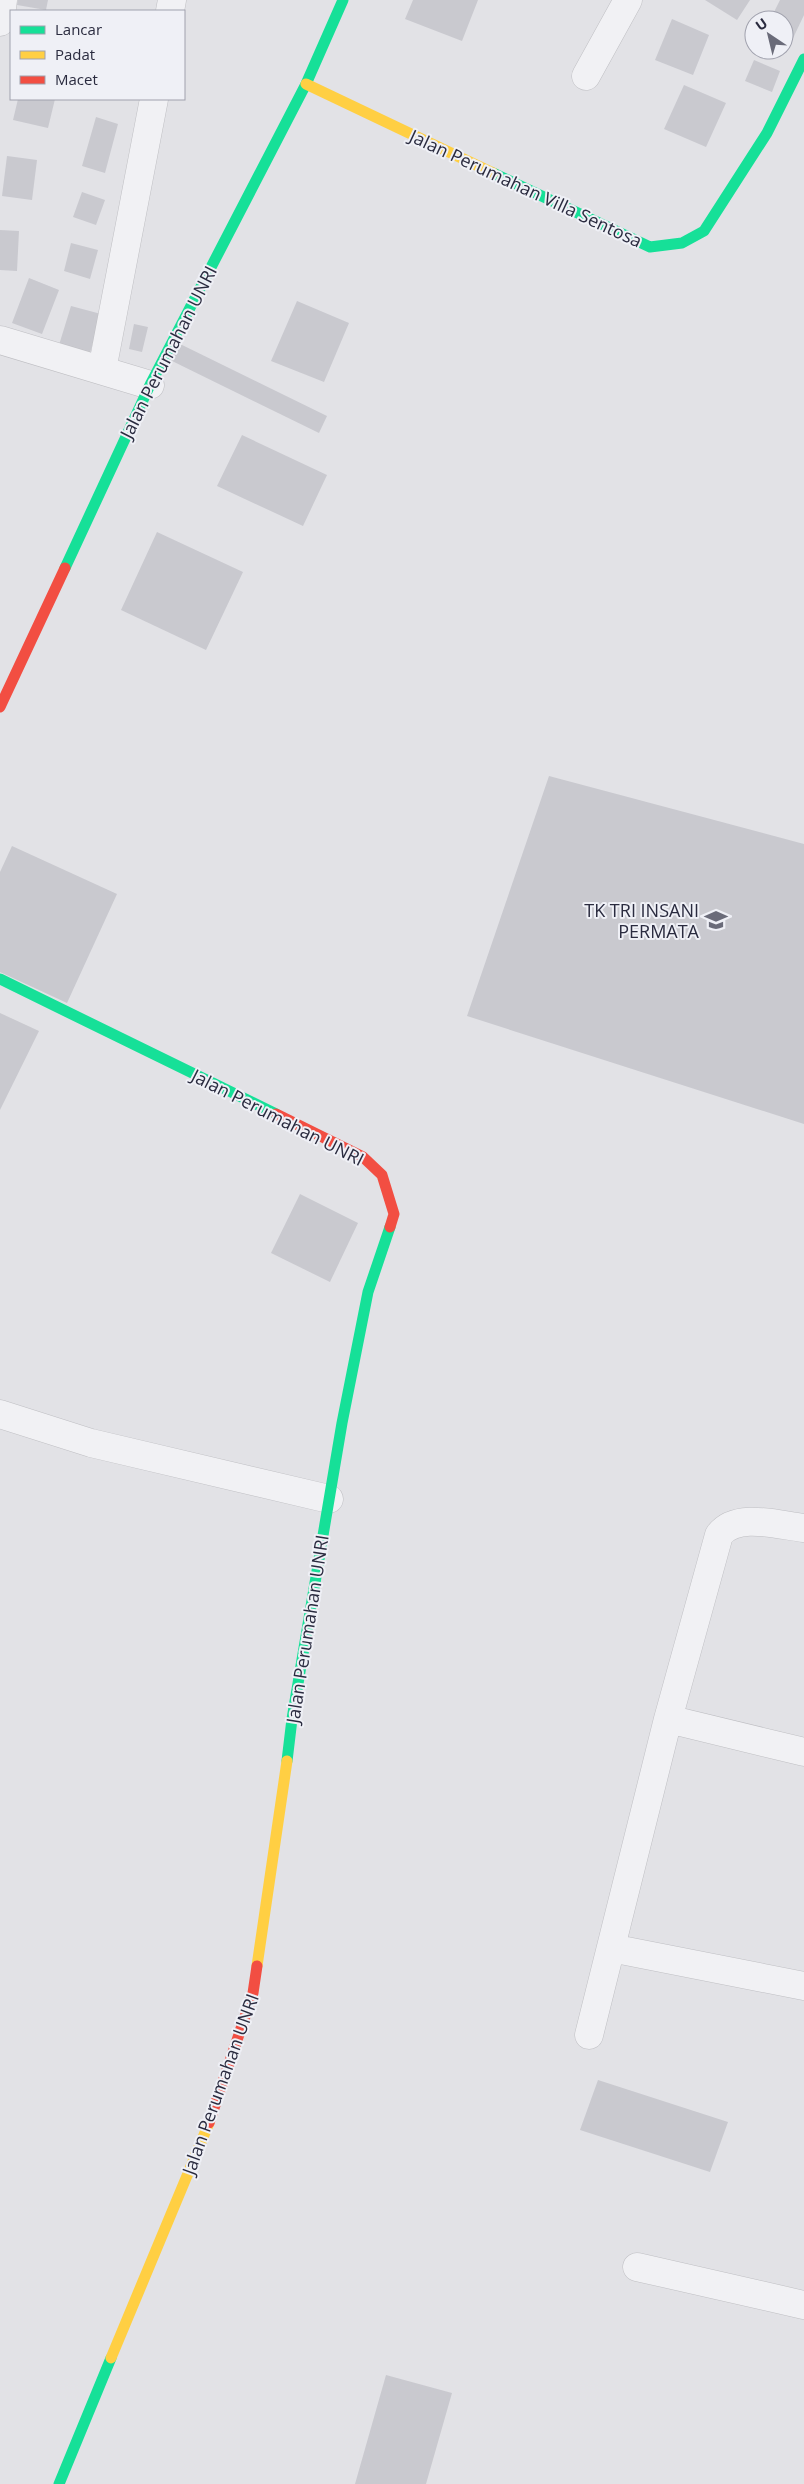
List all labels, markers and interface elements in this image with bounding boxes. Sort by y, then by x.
legend [10,10,185,100]
north arrow [744,10,794,60]
text: U [751,13,771,35]
text: Lancar [55,19,102,39]
text: Padat [55,44,95,64]
text: Macet [55,69,98,89]
street label: Jalan Perumahan Villa Sentosa [404,123,646,252]
street label: Jalan Perumahan UNRI [113,262,222,444]
place label: TK TRI INSANI PERMATA [584,898,700,943]
school or university icon: TK TRI INSANI PERMATA [703,907,729,933]
street label: Jalan Perumahan UNRI [186,1062,368,1171]
street label: Jalan Perumahan UNRI [280,1533,334,1727]
street label: Jalan Perumahan UNRI [175,1990,264,2180]

